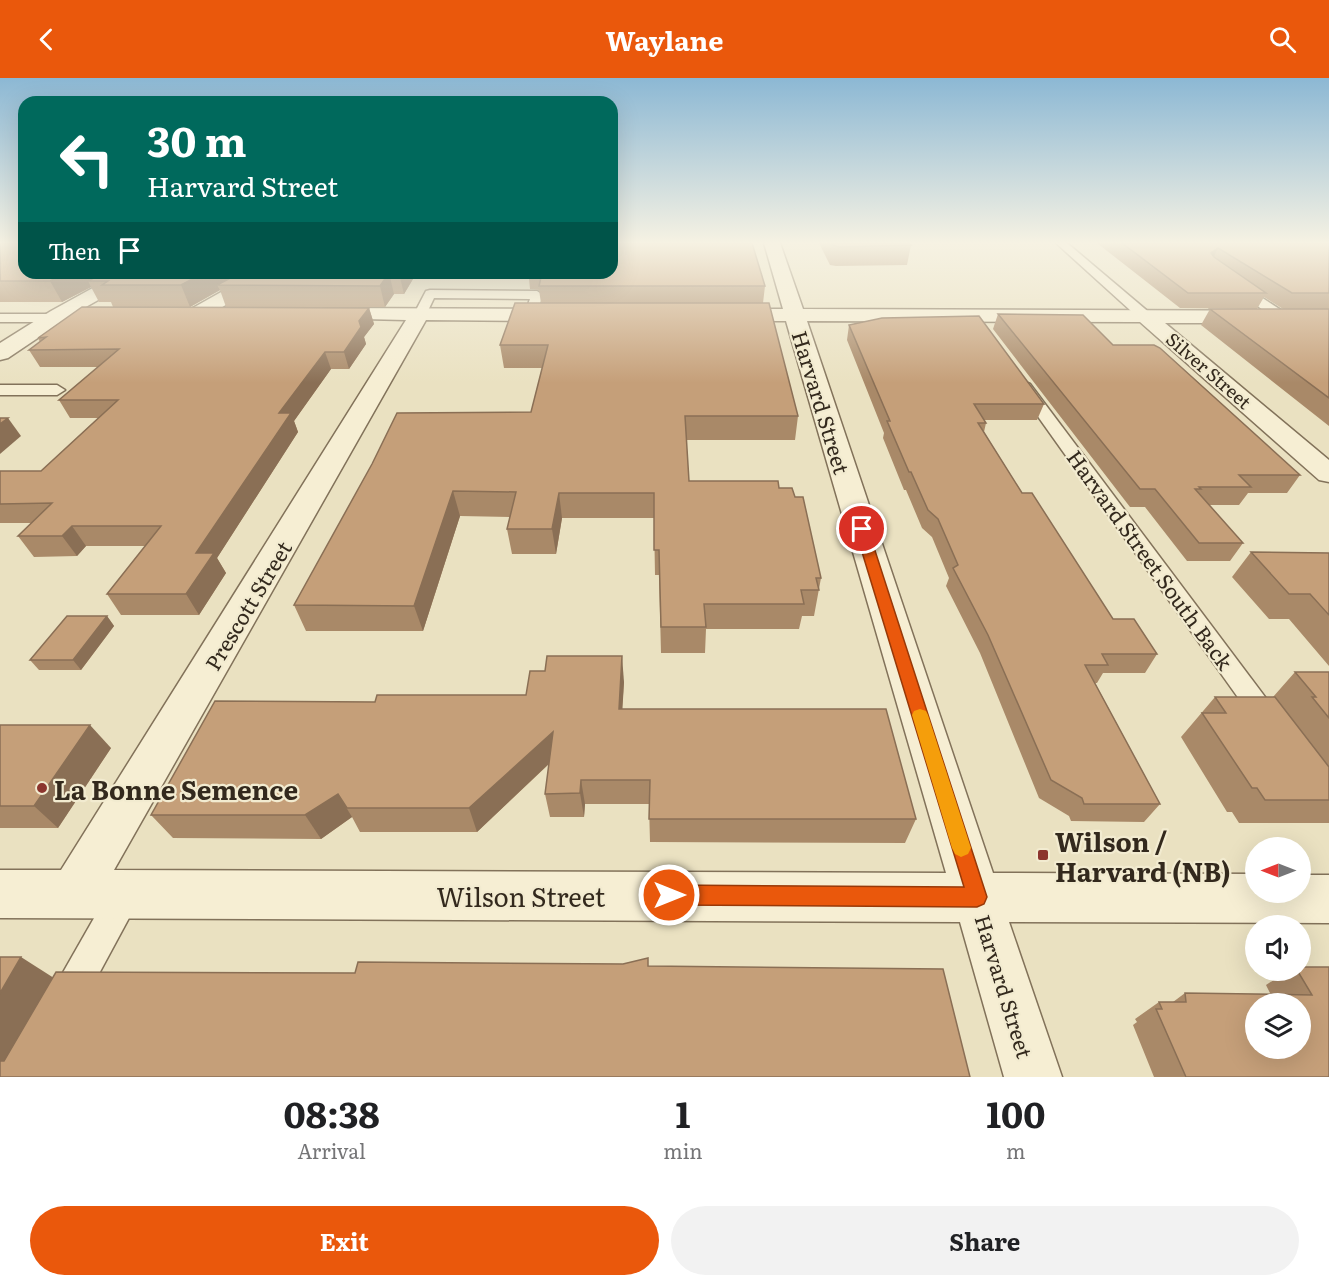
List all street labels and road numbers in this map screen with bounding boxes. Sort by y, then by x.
street label: Silver Street [1160,325,1258,415]
street label: Harvard Street [785,326,859,478]
street label: Harvard Street South Back [1061,443,1242,676]
street label: Prescott Street [196,534,298,676]
street label: Wilson Street [437,876,606,915]
street label: Harvard Street [968,910,1042,1062]

